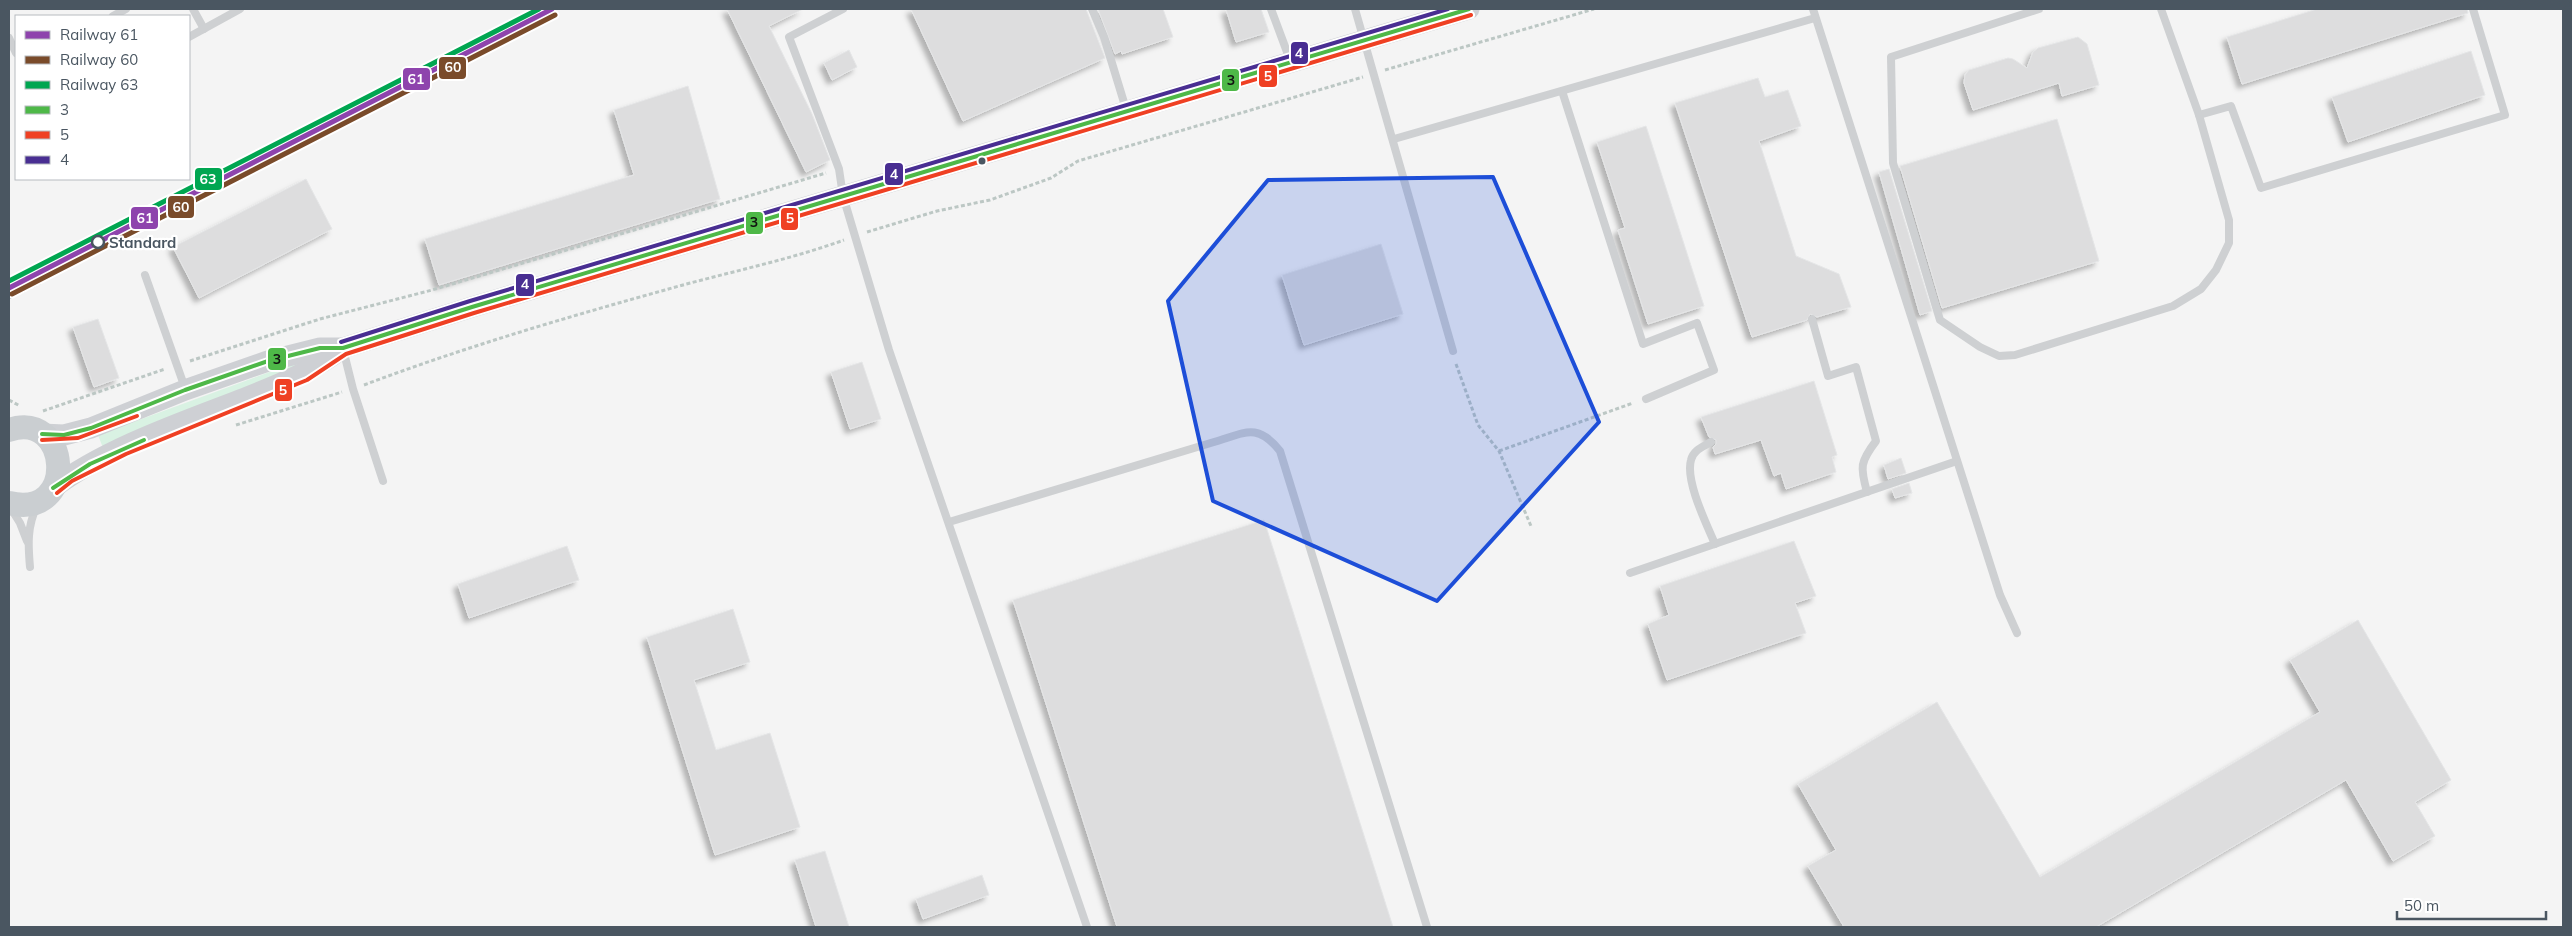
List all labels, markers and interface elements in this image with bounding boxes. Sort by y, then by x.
legend [15,15,190,180]
text: Railway 61 [60,25,138,44]
line badge: 4 [1290,41,1309,65]
text: 4 [1295,44,1304,62]
text: Railway 60 [60,50,138,69]
line badge: 60 [438,56,467,80]
text: 60 [445,58,461,76]
line badge: 5 [1258,64,1278,88]
line badge: 61 [402,67,431,91]
text: 5 [1264,67,1272,85]
line badge: 3 [1221,68,1240,92]
text: 61 [408,70,424,88]
text: 3 [1227,71,1235,89]
text: Railway 63 [60,75,138,94]
text: 3 [60,100,69,119]
text: 5 [60,125,69,144]
text: 4 [60,150,69,169]
unlabelled marker [977,156,987,166]
line badge: 4 [884,162,904,186]
text: 4 [890,165,899,183]
line badge: 63 [194,167,223,191]
text: 63 [200,170,216,188]
line badge: 60 [167,195,195,219]
text: 60 [173,198,189,216]
line badge: 61 [130,206,159,230]
line badge: 5 [780,207,799,231]
text: 61 [137,209,153,227]
text: 5 [786,209,794,227]
line badge: 3 [745,211,764,235]
text: 3 [750,213,758,231]
place label: Standard [109,233,176,252]
marker: Standard [91,235,105,249]
line badge: 4 [515,273,535,297]
text: 4 [521,275,530,293]
line badge: 3 [267,347,287,371]
text: 3 [273,350,281,368]
line badge: 5 [274,378,293,402]
text: 5 [279,381,287,399]
scale bar [2397,888,2546,920]
text: 50 m [2404,896,2439,915]

